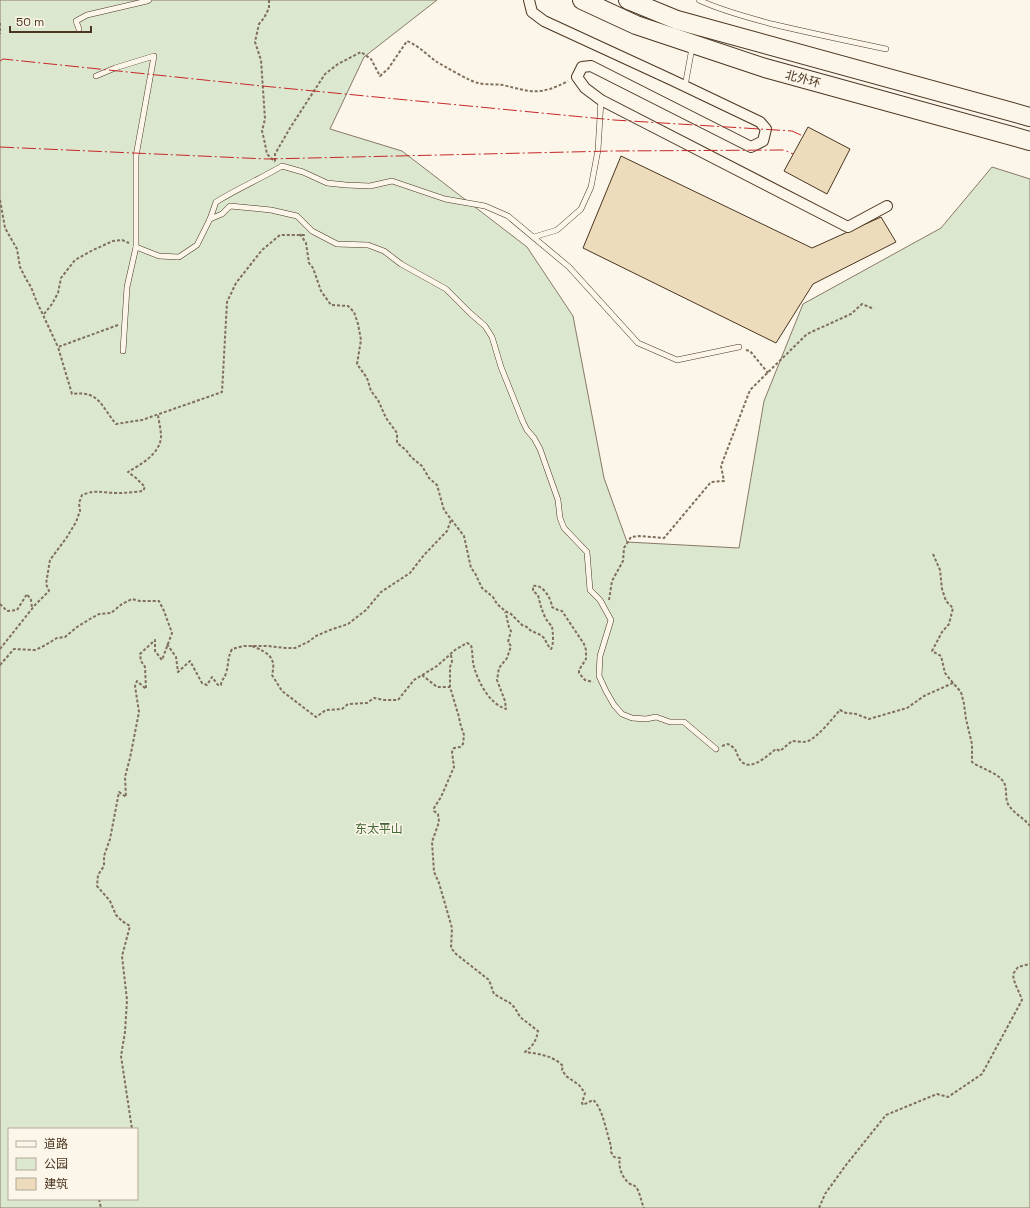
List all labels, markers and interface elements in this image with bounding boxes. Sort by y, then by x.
scale bar [10,8,91,34]
text: 50 m [16,14,44,30]
street label: 北外环 [784,67,822,91]
park label: 东太平山 [355,821,403,837]
legend [8,1128,138,1200]
text: 道路 [44,1136,68,1152]
text: 公园 [44,1156,68,1172]
text: 建筑 [44,1176,68,1192]

